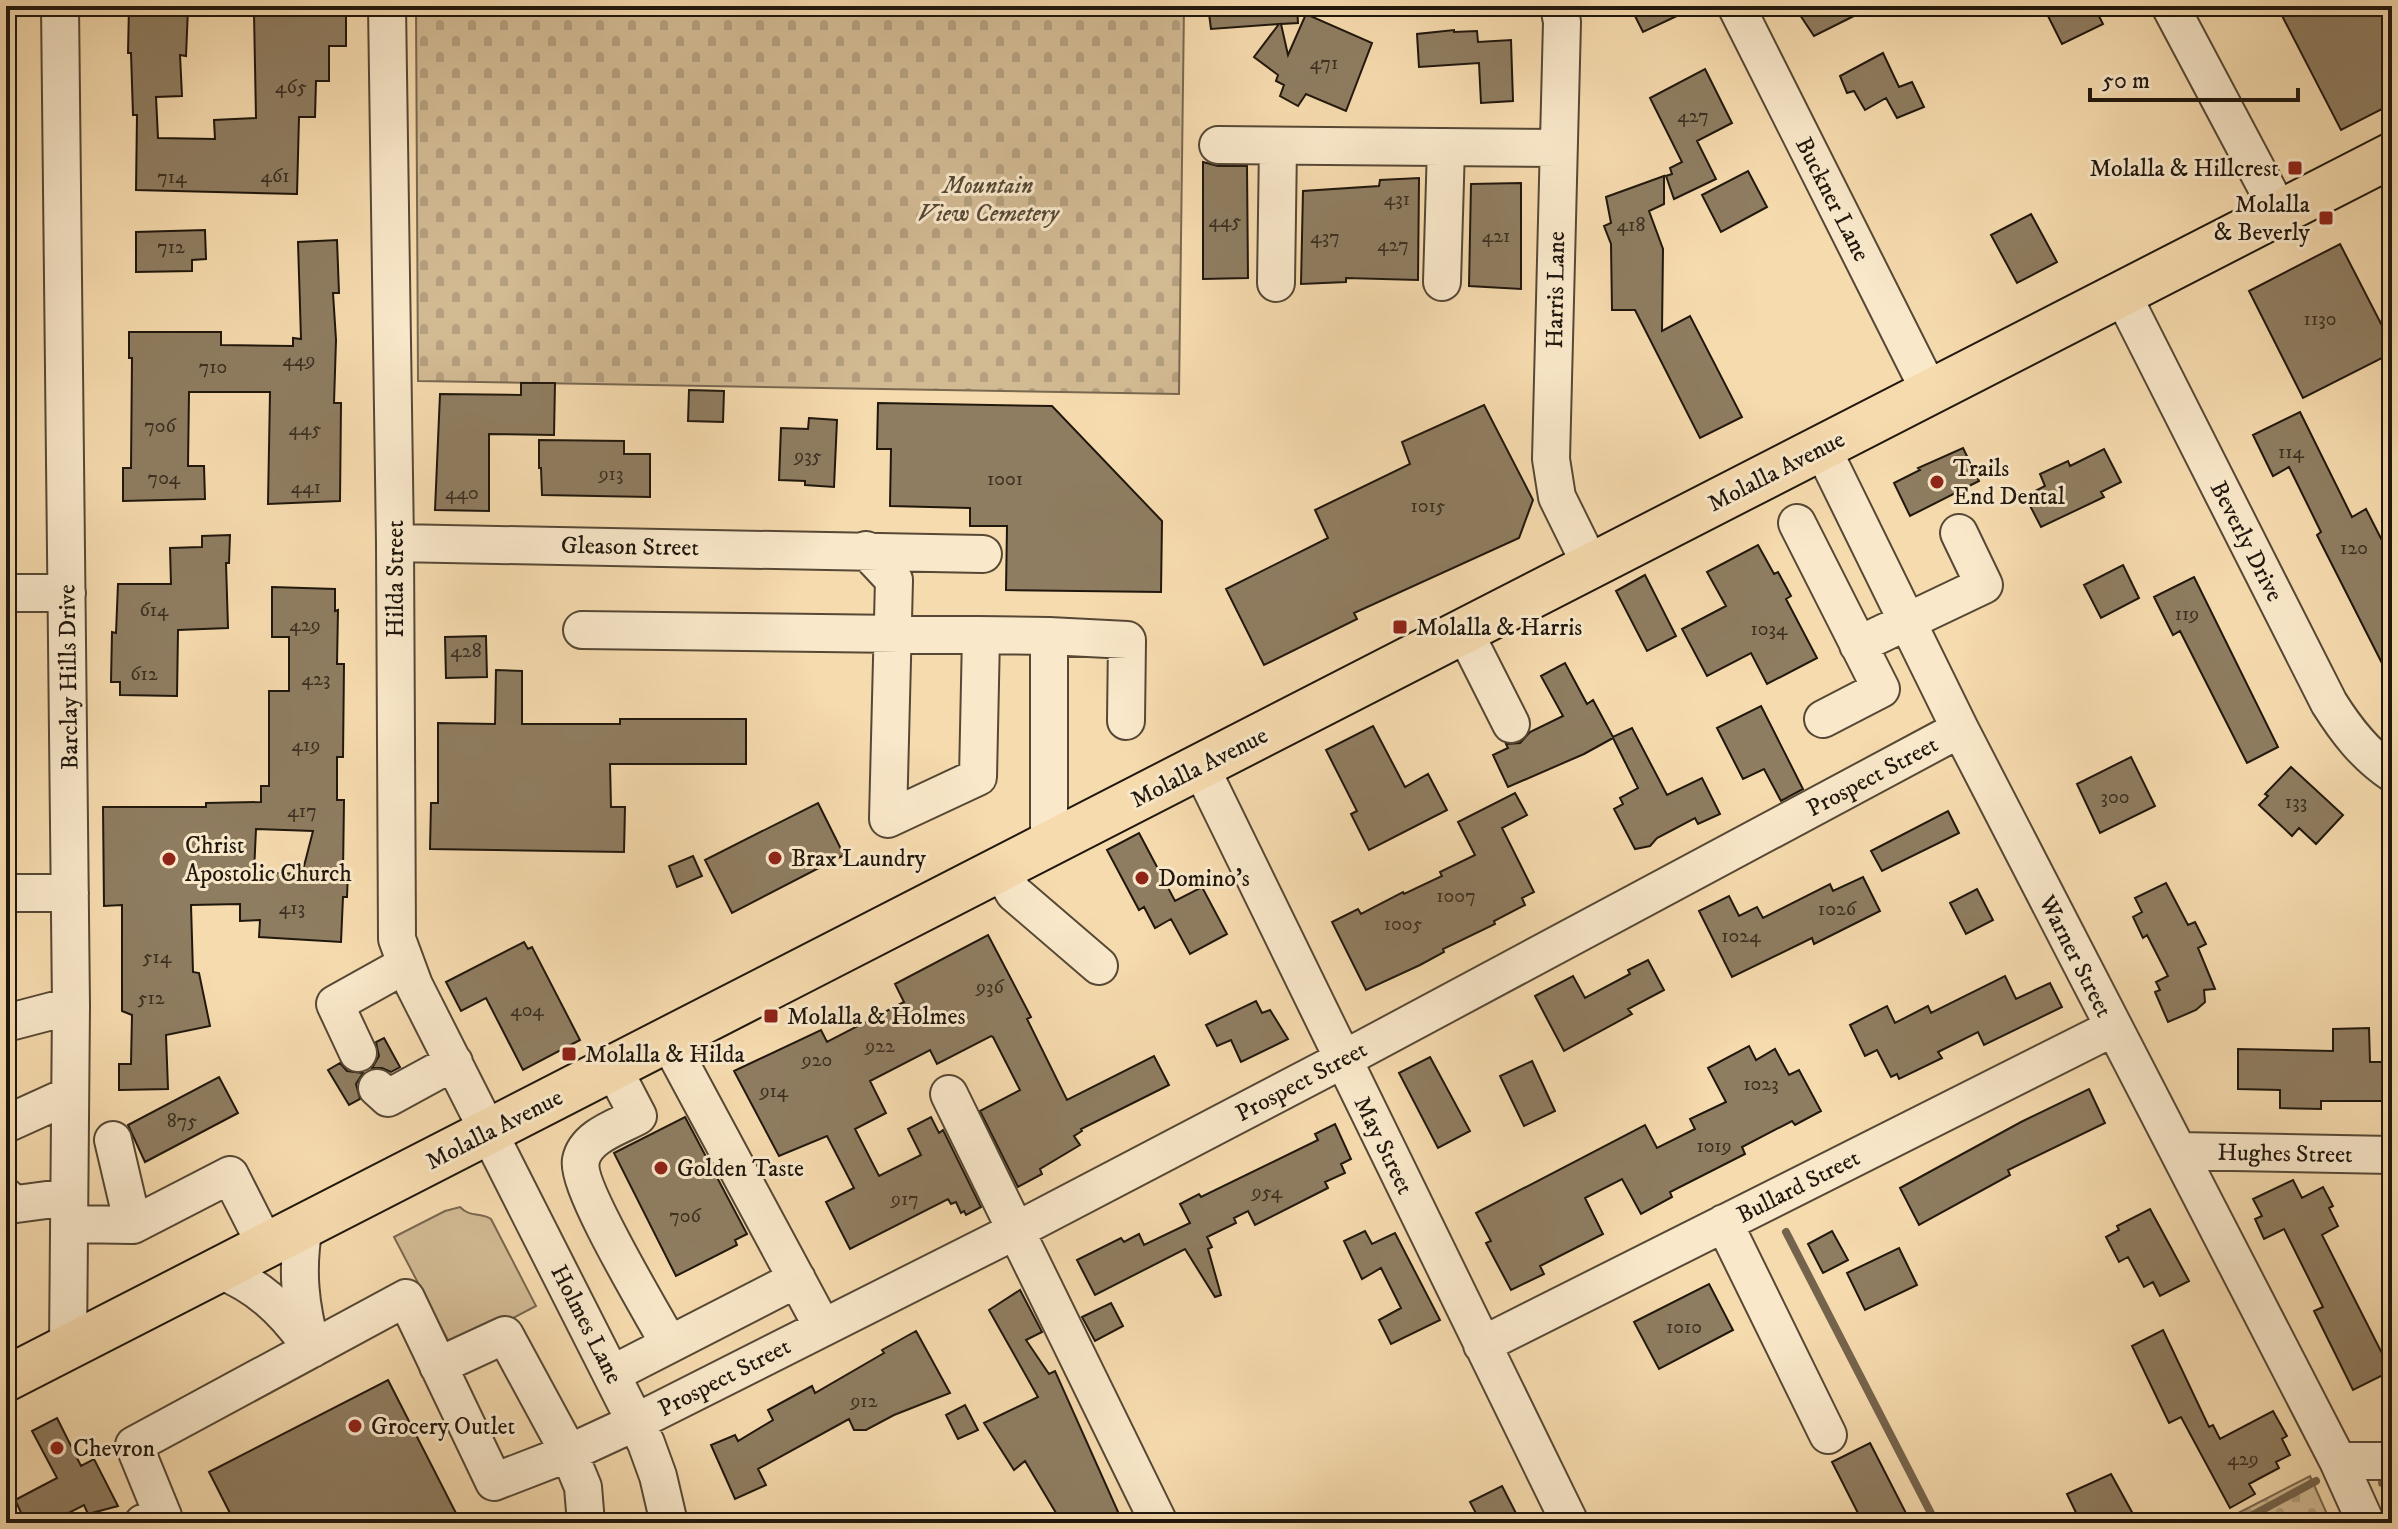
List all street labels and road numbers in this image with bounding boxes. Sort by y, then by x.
street label: Buckner Lane [1788,132,1876,267]
street label: Harris Lane [1540,231,1572,349]
street label: Molalla Avenue [1703,425,1850,519]
street label: Beverly Drive [2203,476,2289,607]
street label: Hilda Street [381,520,411,638]
street label: Gleason Street [561,531,700,563]
street label: Barclay Hills Drive [52,584,86,770]
street label: Molalla Avenue [1126,721,1273,815]
street label: Prospect Street [1802,730,1944,824]
street label: Warner Street [2031,890,2119,1023]
street label: Prospect Street [1231,1035,1373,1129]
street label: Molalla Avenue [421,1083,568,1177]
street label: May Street [1347,1092,1420,1200]
street label: Hughes Street [2217,1138,2353,1170]
street label: Bullard Street [1732,1143,1865,1231]
street label: Holmes Lane [543,1260,629,1389]
street label: Prospect Street [653,1332,796,1424]

